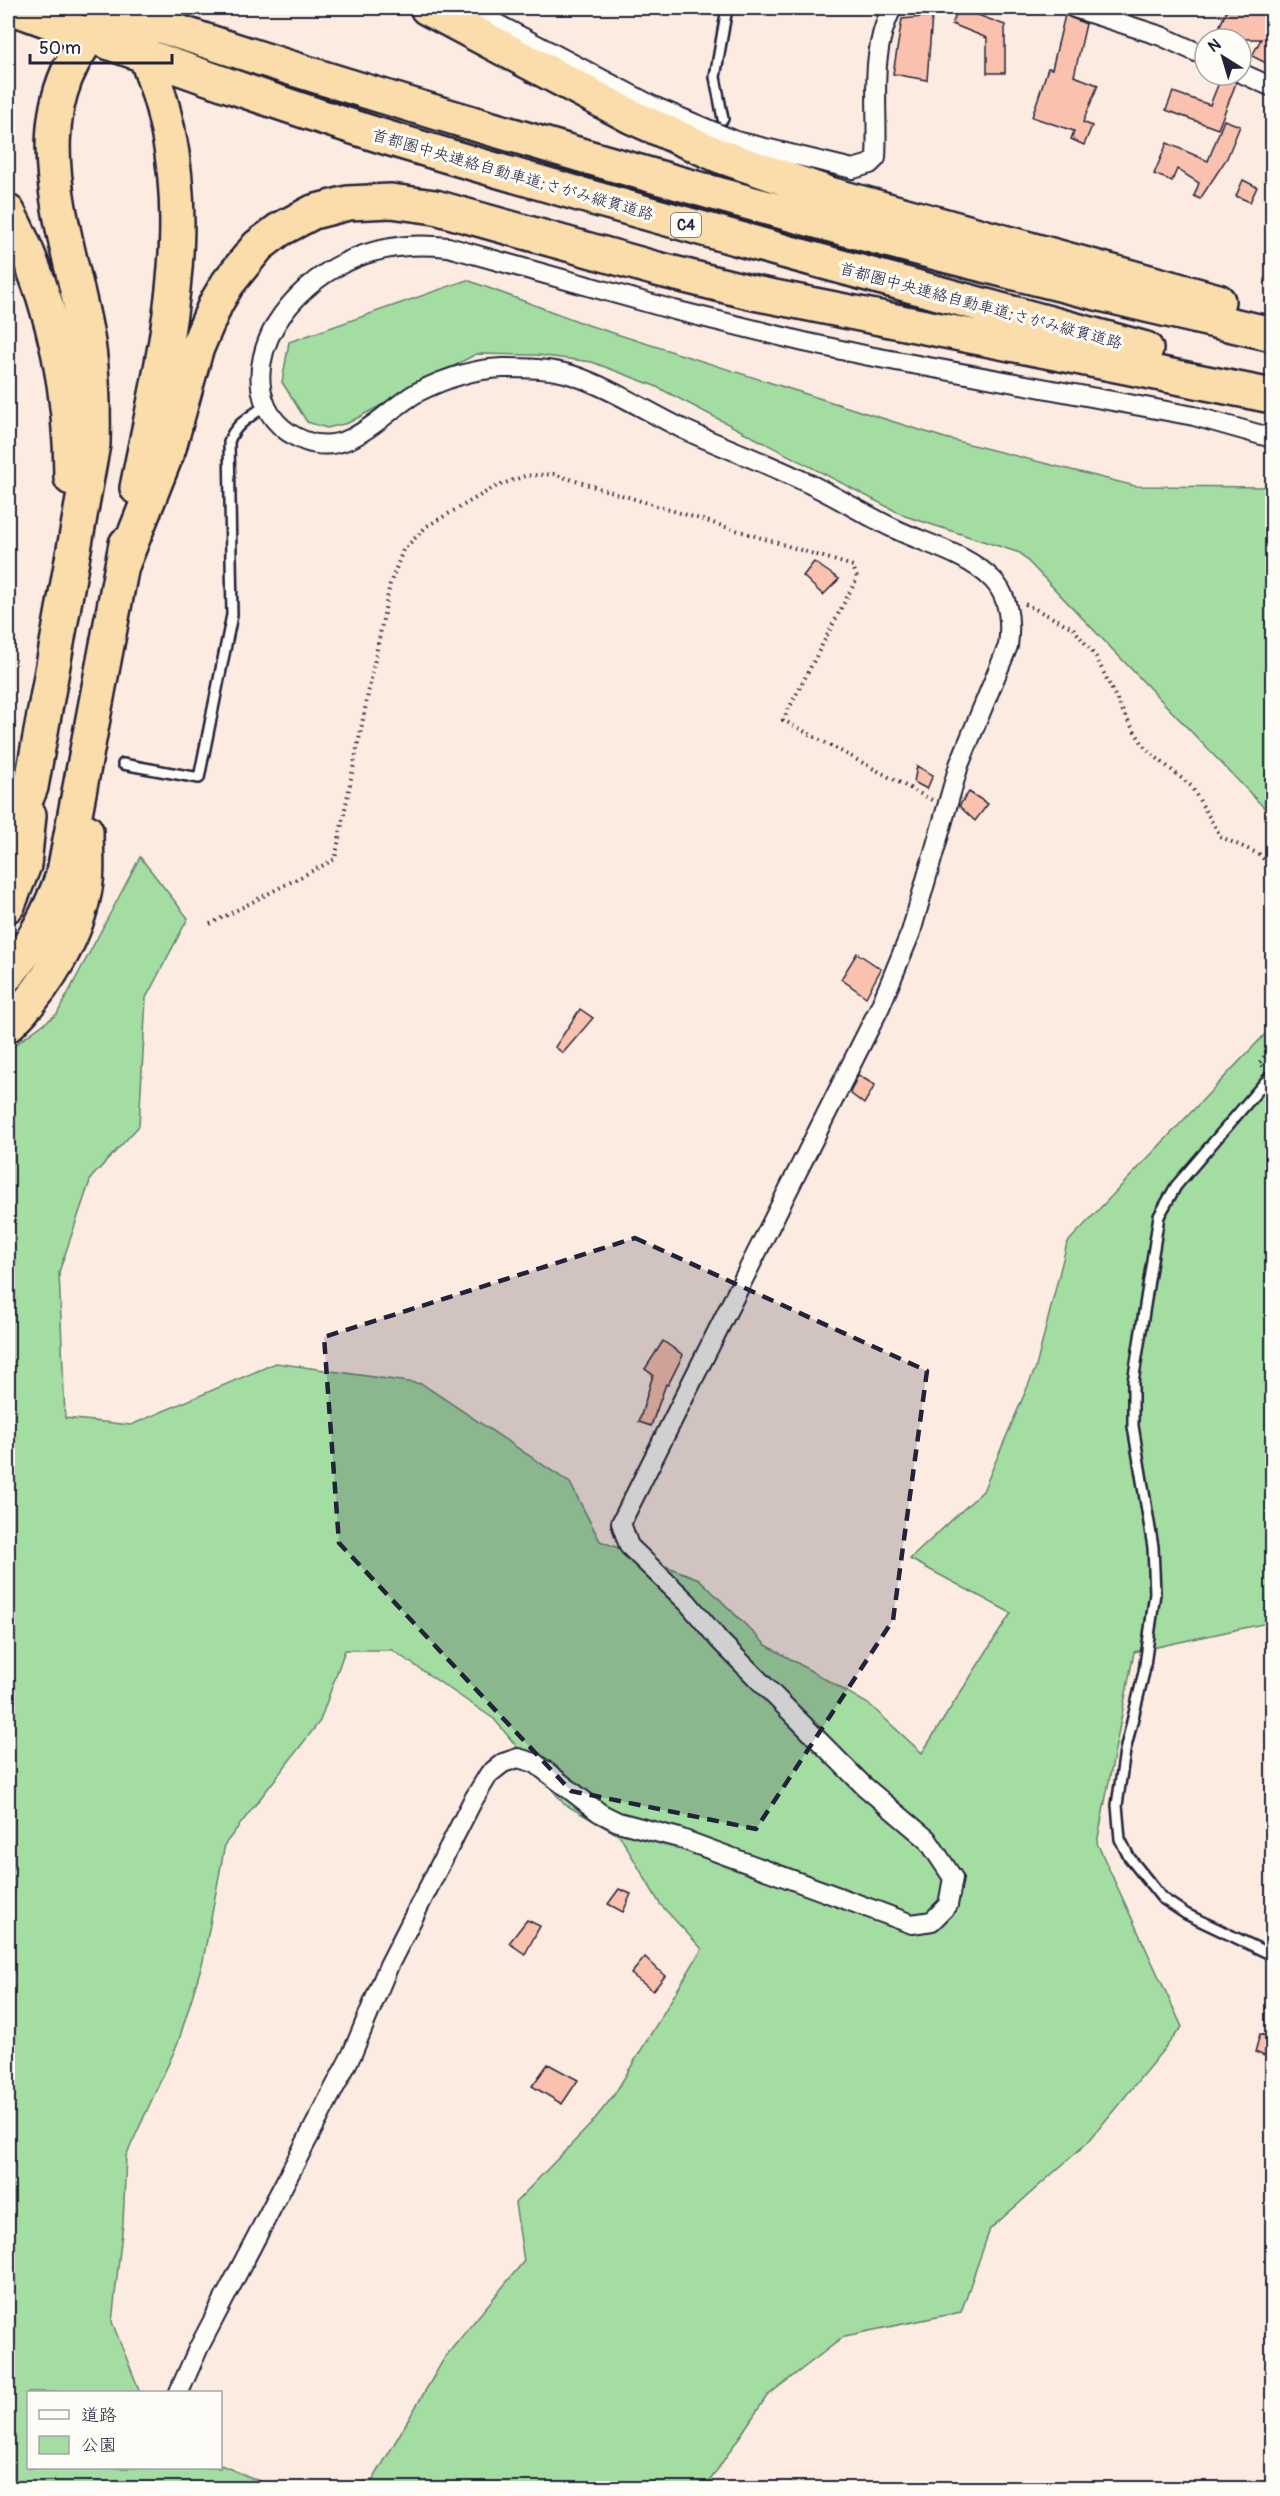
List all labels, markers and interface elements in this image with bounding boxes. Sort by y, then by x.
scale bar [30,27,172,65]
north arrow [1193,27,1253,87]
text: N [1204,34,1225,57]
text: 50 m [39,37,81,60]
street label: 首都圏中央連絡自動車道;さがみ縦貫道路 [369,125,656,225]
road number: C4 [671,213,701,237]
street label: 首都圏中央連絡自動車道;さがみ縦貫道路 [837,258,1125,353]
legend [27,2391,222,2469]
text: 道路 [81,2404,117,2427]
text: 公園 [81,2434,117,2457]

